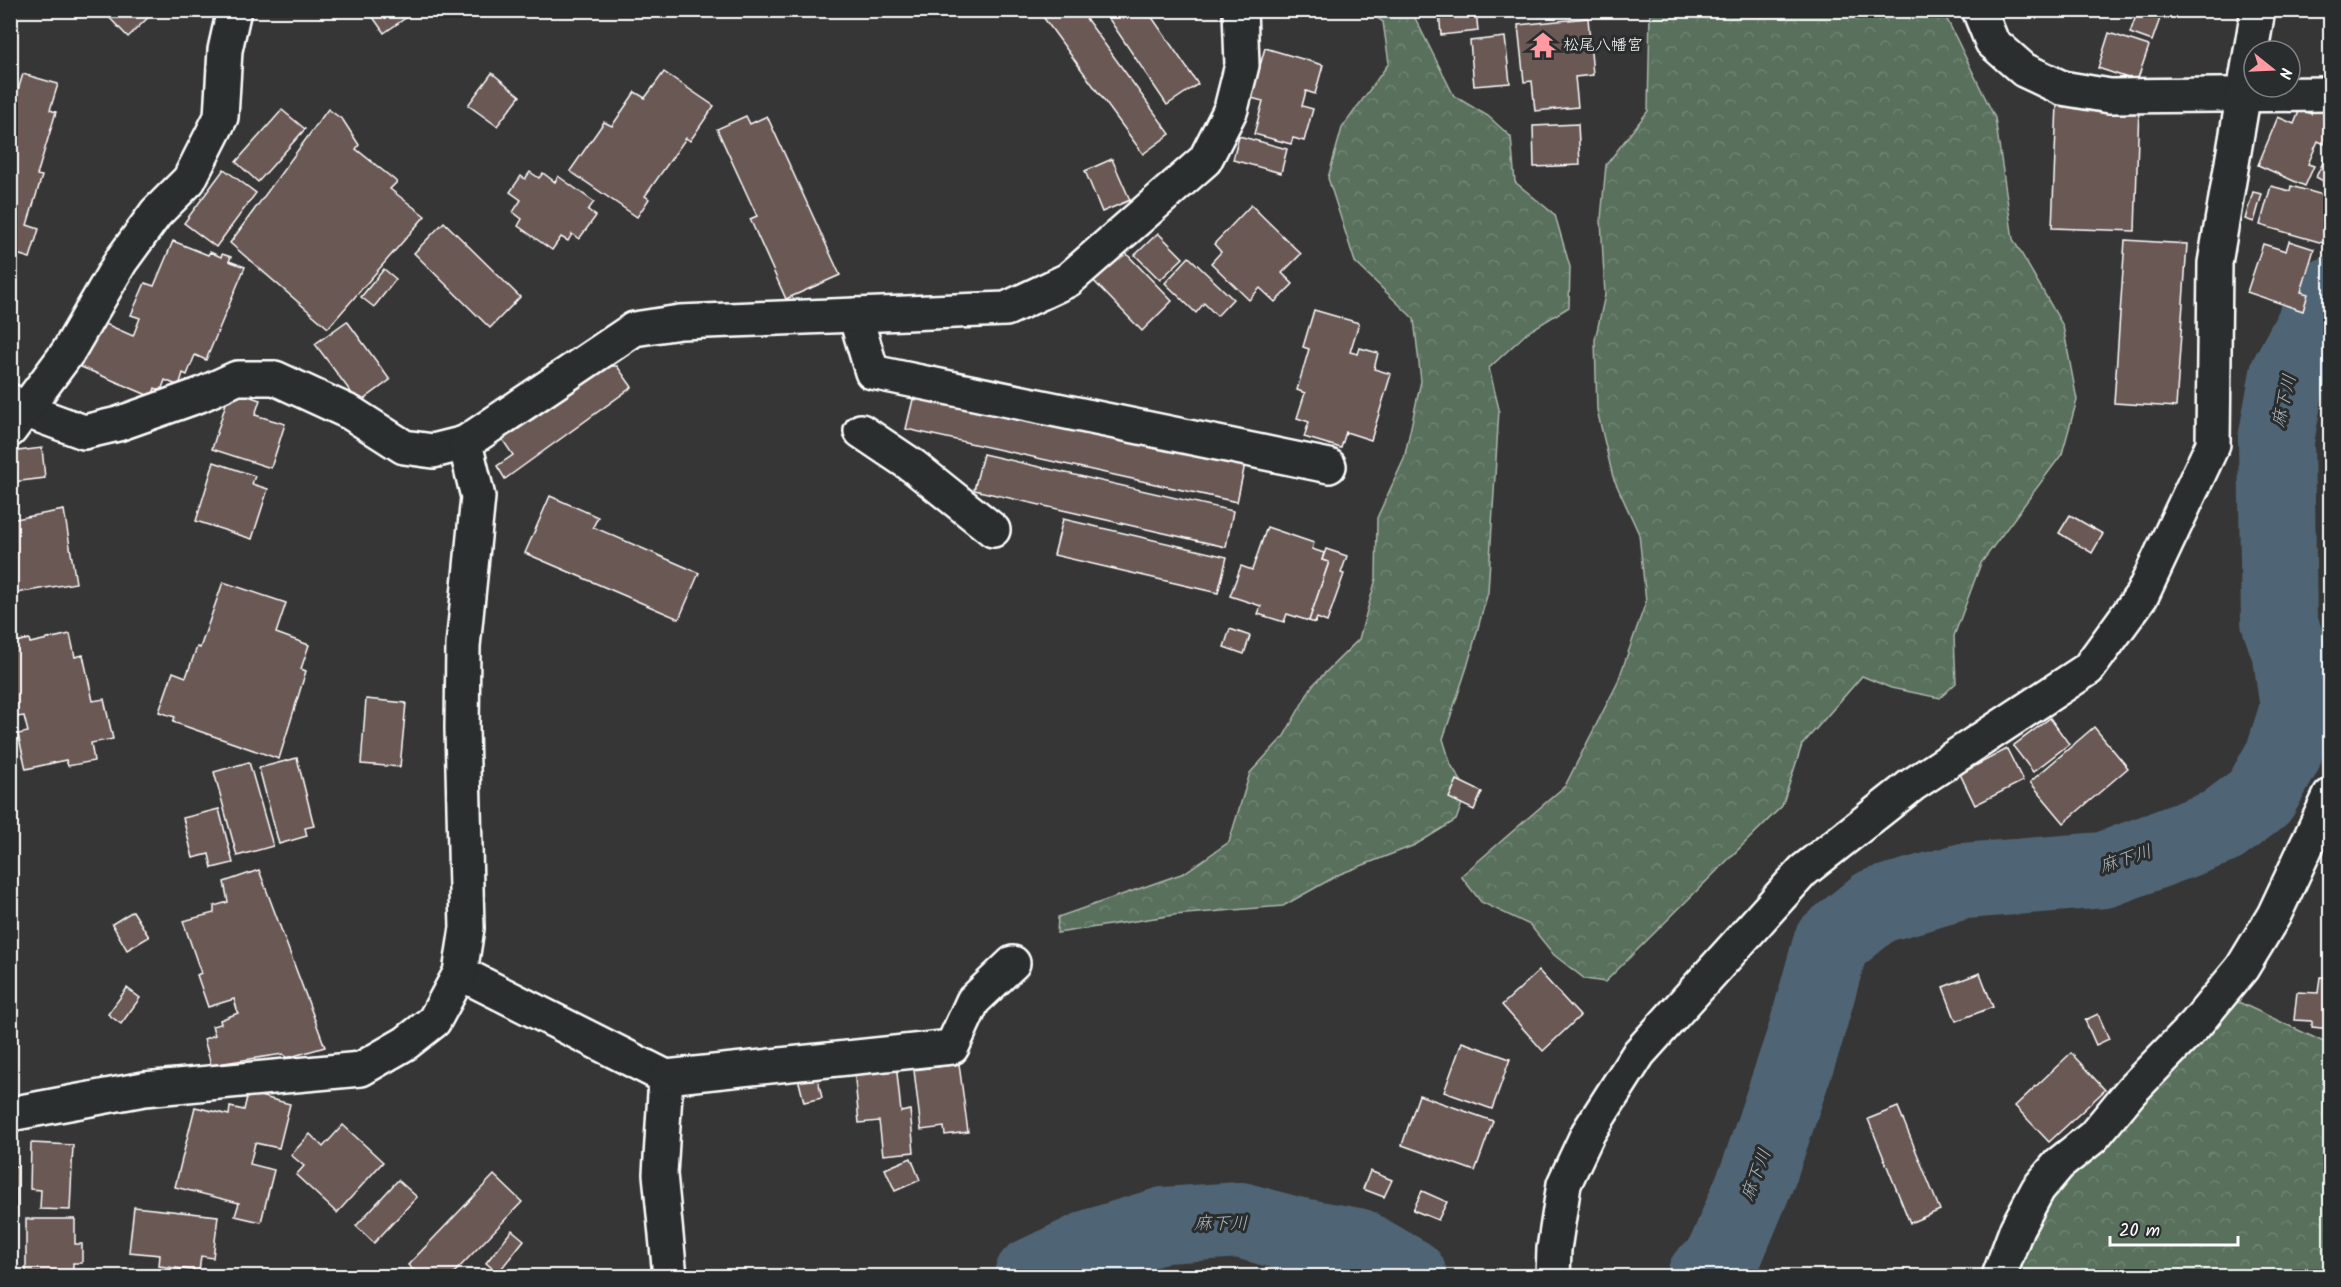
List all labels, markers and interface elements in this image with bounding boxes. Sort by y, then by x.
temple icon: 松尾八幡宮 [1528,30,1558,60]
place label: 松尾八幡宮 [1563,33,1643,58]
north arrow [2242,39,2302,99]
text: N [2271,65,2298,82]
water label: 麻下川 [2265,371,2305,431]
water label: 麻下川 [2096,838,2156,882]
water label: 麻下川 [1734,1145,1780,1205]
scale bar [2110,1209,2238,1247]
water label: 麻下川 [1194,1210,1248,1239]
text: 20 m [2119,1217,2160,1246]

